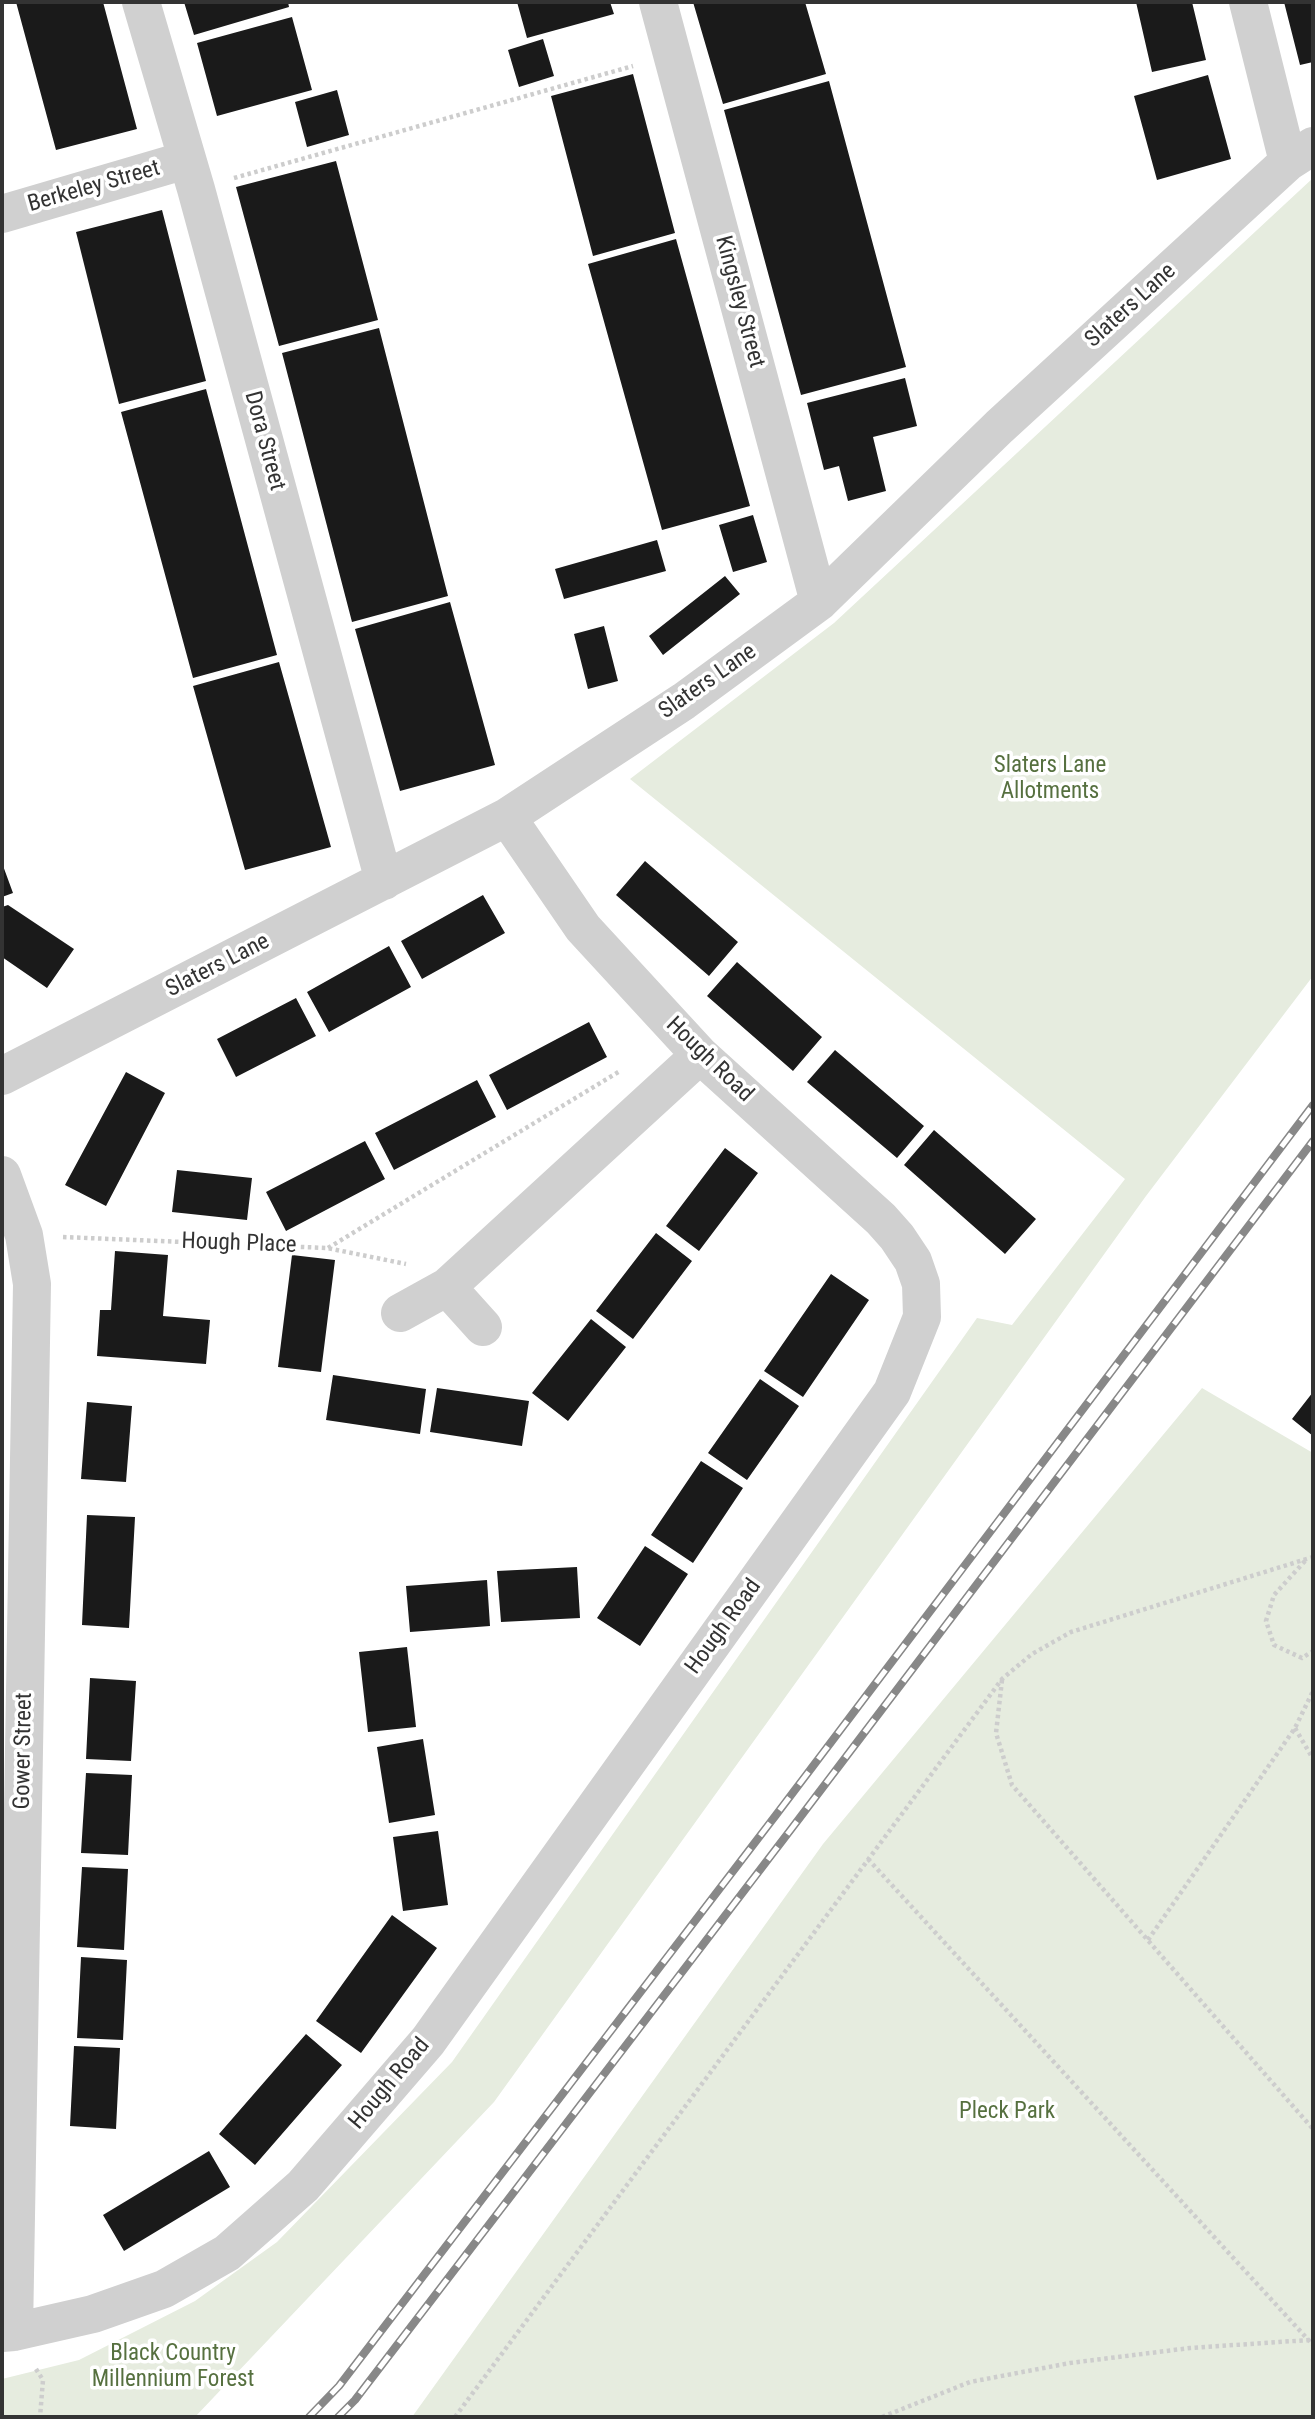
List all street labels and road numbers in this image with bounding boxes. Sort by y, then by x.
street label: Berkeley Street [25,155,163,219]
street label: Kingsley Street [708,233,770,371]
street label: Slaters Lane [1080,258,1182,354]
street label: Dora Street [238,388,290,494]
street label: Slaters Lane [654,638,762,726]
street label: Slaters Lane [162,928,274,1004]
street label: Hough Road [660,1012,758,1108]
street label: Hough Place [181,1228,297,1260]
street label: Hough Road [680,1574,768,1680]
street label: Gower Street [9,1692,39,1810]
street label: Hough Road [344,2033,436,2135]

